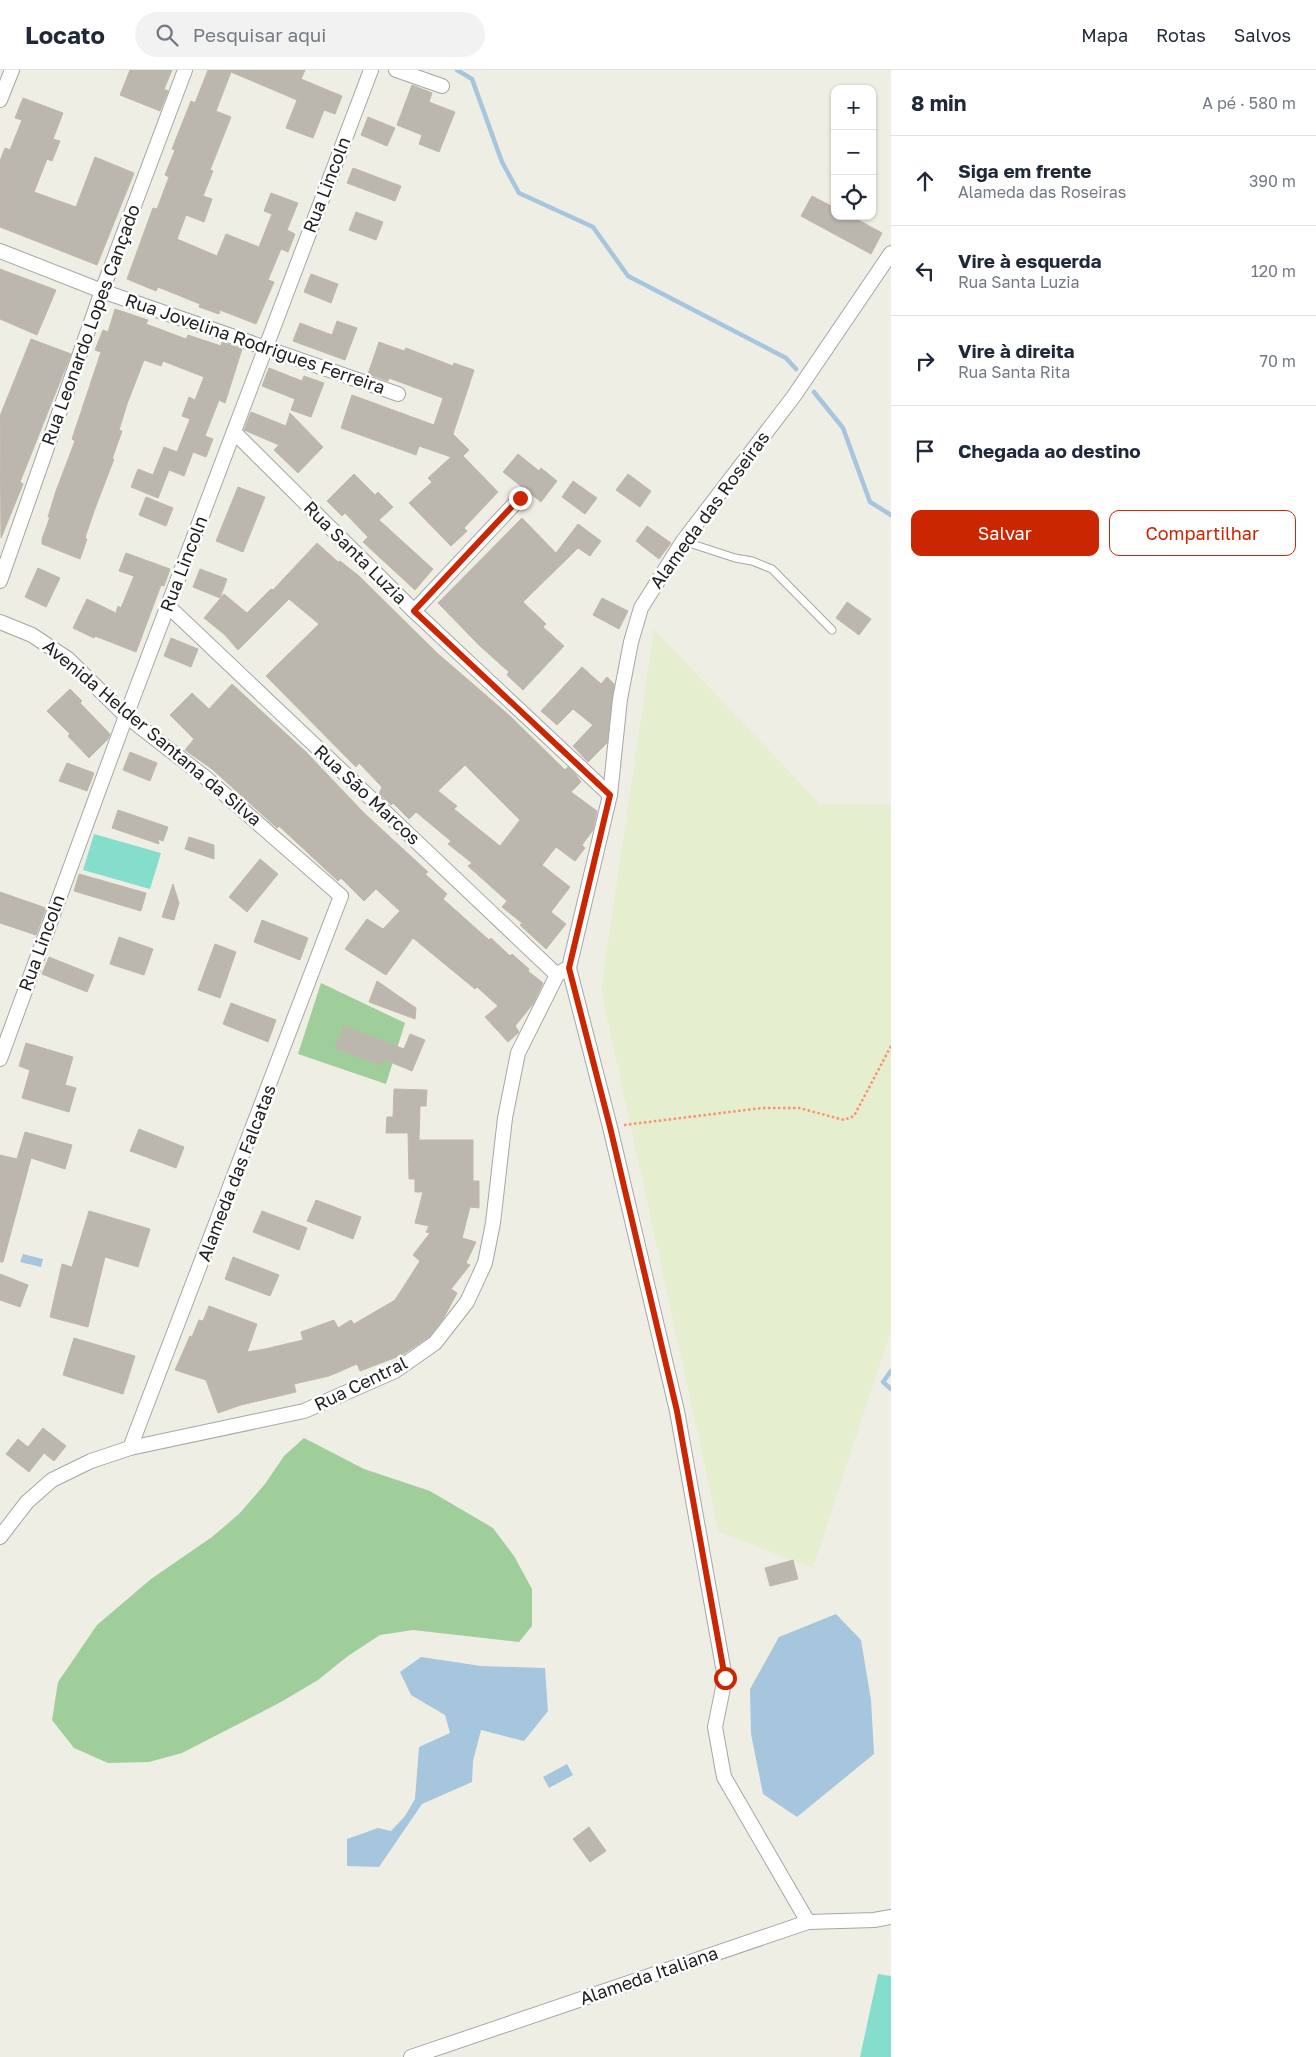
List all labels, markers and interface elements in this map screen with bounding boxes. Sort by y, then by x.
search box [135,12,485,57]
text: Locato [25,20,105,49]
icon: search [153,21,181,49]
text: Pesquisar aqui [193,23,326,46]
text: Mapa [1081,24,1128,46]
text: Rotas [1156,24,1206,46]
text: Salvos [1234,24,1291,46]
map controls [831,85,876,220]
button: + [831,85,876,130]
text: 8 min [911,90,967,116]
text: A pé · 580 m [1202,93,1296,113]
button: − [831,130,876,175]
street label: Rua Lincoln [298,134,354,236]
text: Siga em frente [958,159,1092,182]
icon: ahead [911,167,939,195]
text: 390 m [1249,171,1296,191]
button: locate [831,175,876,220]
text: Alameda das Roseiras [958,182,1126,202]
street label: Rua Leonardo Lopes Cançado [36,201,144,448]
text: Vire à esquerda [958,249,1101,272]
icon: left [911,257,939,285]
text: 120 m [1251,261,1296,281]
text: Rua Santa Luzia [958,272,1080,292]
street label: Rua Jovelina Rodrigues Ferreira [122,288,388,398]
text: Vire à direita [958,339,1075,362]
icon: right [911,347,939,375]
text: 70 m [1259,351,1296,371]
text: Rua Santa Rita [958,362,1070,382]
street label: Alameda das Roseiras [645,426,774,592]
icon: arrive [911,437,939,465]
text: Chegada ao destino [958,439,1141,462]
route end [509,487,532,510]
street label: Rua Santa Luzia [300,496,412,608]
button: Salvar [911,510,1099,556]
button: Compartilhar [1109,510,1296,556]
street label: Rua Lincoln [155,513,211,615]
street label: Avenida Helder Santana da Silva [39,634,266,830]
street label: Rua São Marcos [310,739,425,849]
street label: Rua Lincoln [13,891,69,994]
street label: Alameda das Falcatas [192,1081,280,1264]
street label: Rua Central [310,1351,411,1415]
route start [714,1667,737,1690]
street label: Alameda Italiana [577,1941,721,2009]

